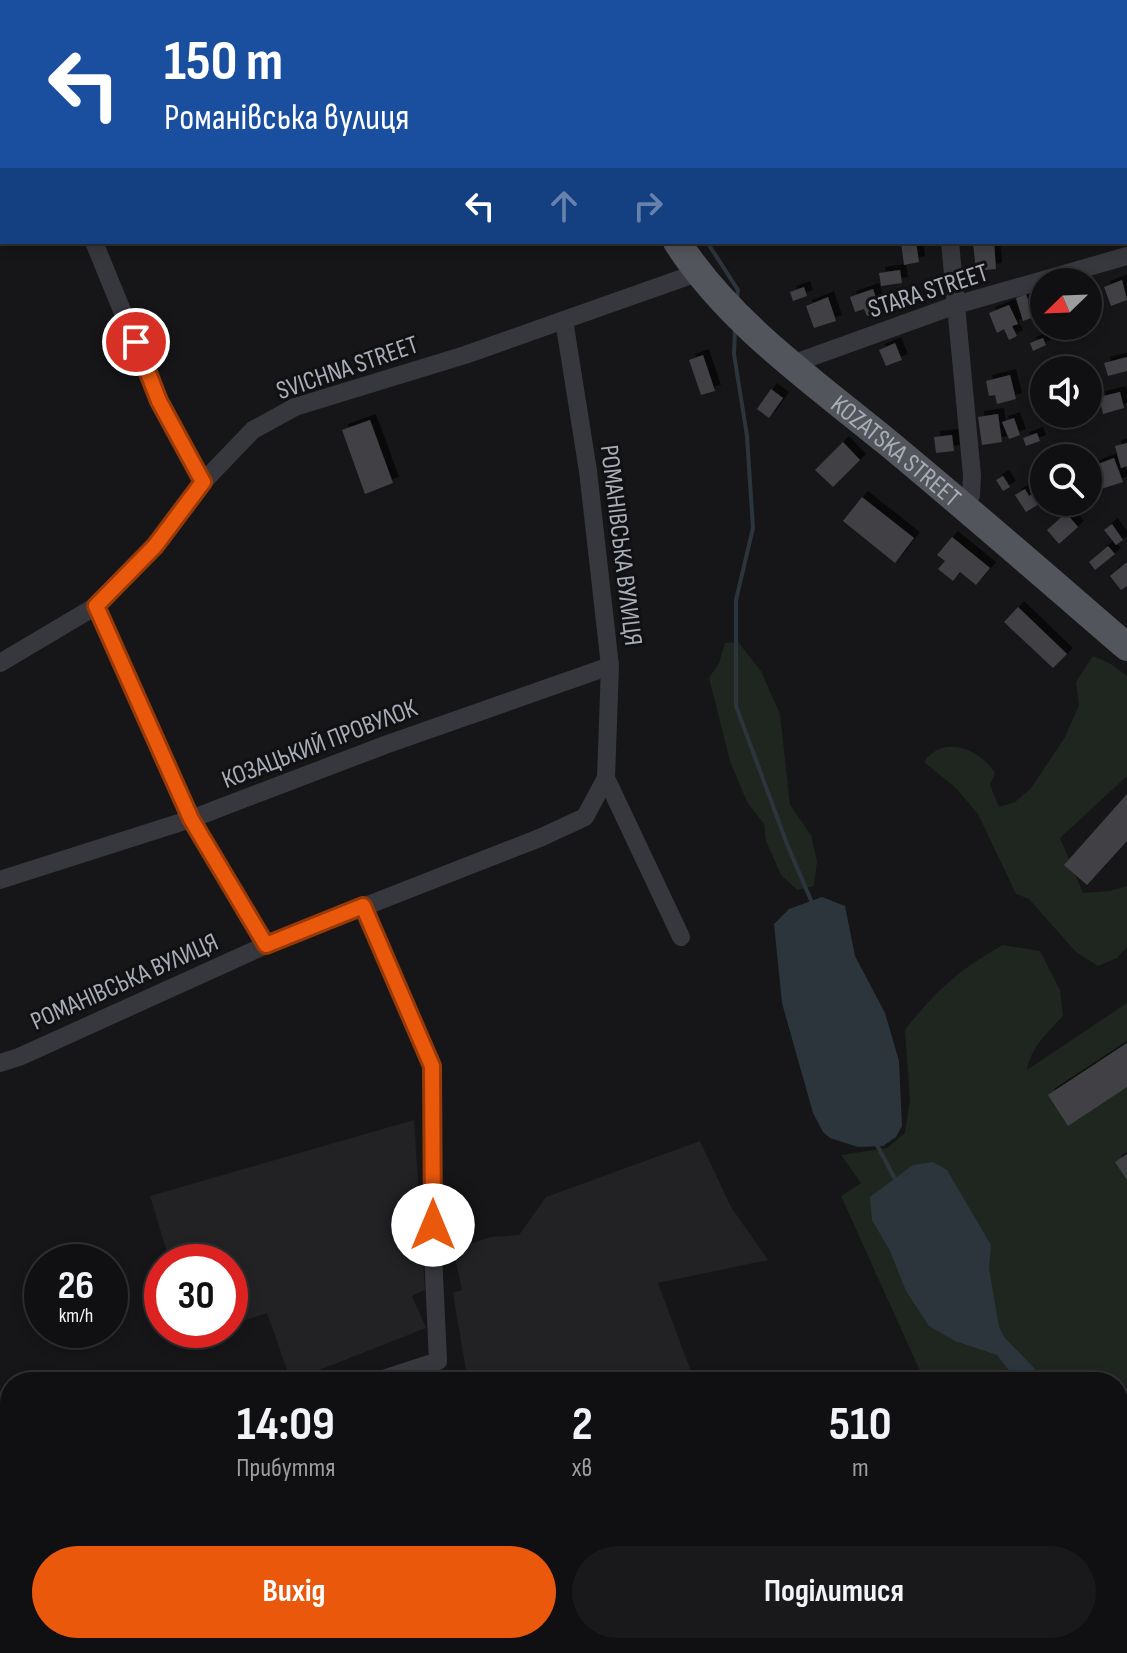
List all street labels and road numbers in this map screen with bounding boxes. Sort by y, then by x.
street label: STARA STREET [865,258,992,325]
street label: SVICHNA STREET [273,330,422,407]
street label: KOZATSKA STREET [824,389,967,514]
street label: РОМАНІВСЬКА ВУЛИЦЯ [593,443,648,647]
street label: КОЗАЦЬКИЙ ПРОВУЛОК [218,693,422,796]
street label: РОМАНІВСЬКА ВУЛИЦЯ [26,927,223,1038]

